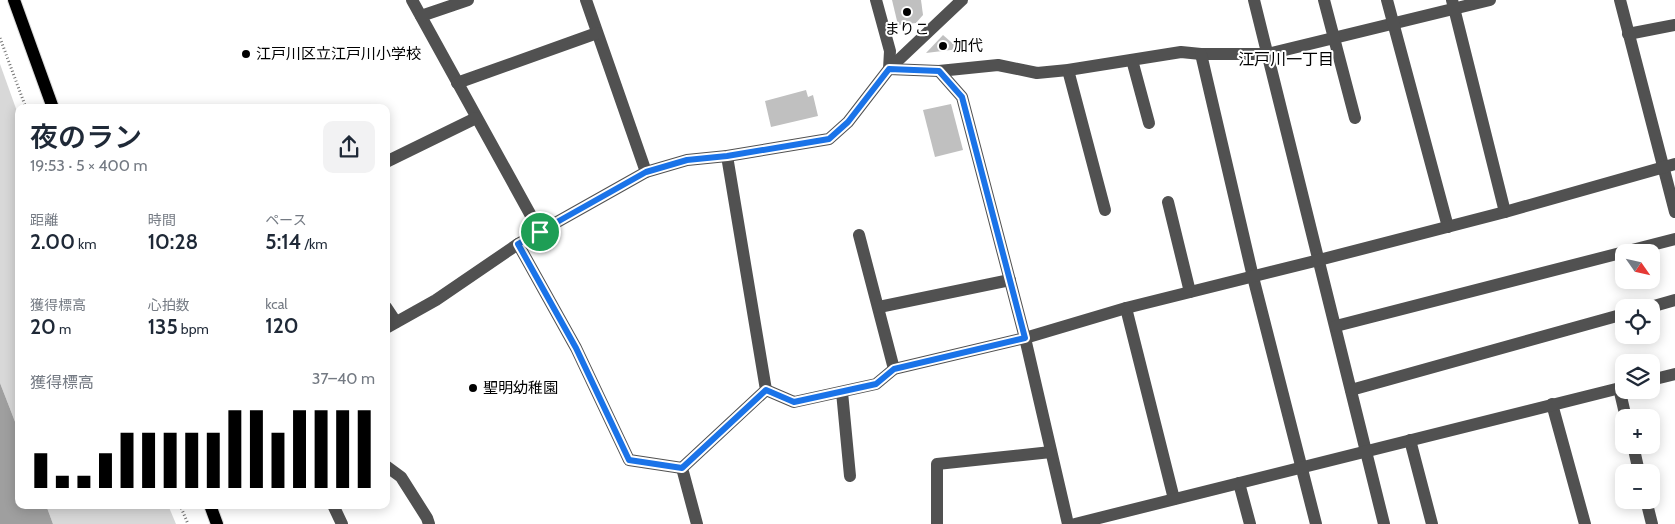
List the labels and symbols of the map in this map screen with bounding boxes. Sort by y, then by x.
marker: まりこ [901,6,913,18]
place label: まりこ [884,20,930,38]
place label: 加代 [953,37,983,55]
marker: 加代 [937,40,949,52]
place label: 江戸川区立江戸川小学校 [256,45,421,63]
marker: 江戸川区立江戸川小学校 [240,48,252,60]
district label: 江戸川一丁目 [1238,50,1334,69]
pin [519,211,561,253]
north arrow [1615,244,1660,289]
place label: 聖明幼稚園 [483,379,558,397]
marker: 聖明幼稚園 [467,382,479,394]

